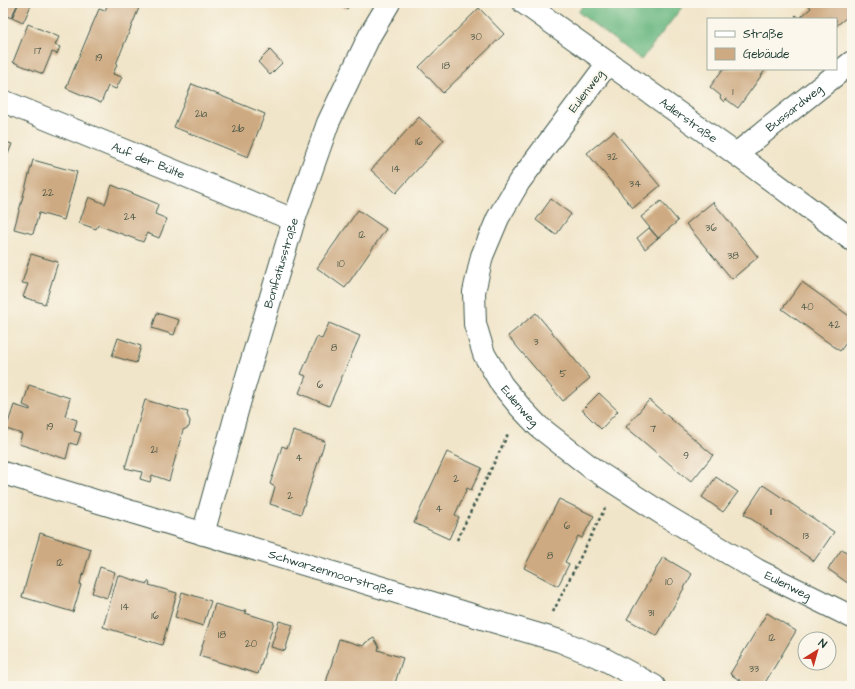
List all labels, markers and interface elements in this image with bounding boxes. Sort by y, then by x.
legend [707,18,837,70]
text: Straße [743,26,784,43]
house number: 30 [470,30,482,44]
house number: 17 [34,44,42,58]
text: Gebäude [743,46,790,63]
house number: 19 [96,51,103,65]
house number: 18 [442,59,450,73]
street label: Eulenweg [565,66,609,117]
street label: Bussardweg [762,81,827,136]
house number: 1 [732,85,734,99]
street label: Adlerstraße [656,94,721,147]
house number: 21a [195,107,207,121]
house number: 21b [232,122,245,136]
house number: 16 [415,135,423,149]
street label: Auf der Bülte [109,138,188,184]
house number: 32 [607,150,618,164]
house number: 14 [392,162,400,176]
house number: 34 [629,177,641,191]
house number: 22 [42,186,54,200]
house number: 24 [124,210,136,224]
street label: Bonifatiusstraße [260,215,303,311]
house number: 36 [705,221,717,235]
house number: 12 [358,228,366,242]
house number: 38 [727,249,739,263]
house number: 10 [337,257,345,271]
house number: 40 [800,300,814,314]
house number: 42 [828,318,841,332]
house number: 3 [533,335,539,349]
house number: 8 [331,341,338,355]
house number: 5 [559,367,567,381]
house number: 6 [317,378,324,392]
street label: Eulenweg [497,382,542,431]
house number: 19 [47,420,54,434]
house number: 7 [650,422,656,436]
house number: 21 [150,443,158,457]
house number: 9 [683,449,689,463]
house number: 4 [296,451,303,465]
house number: 2 [453,472,459,486]
house number: 2 [287,489,293,503]
house number: 4 [436,502,443,516]
house number: 11 [770,505,773,519]
house number: 6 [564,519,571,533]
house number: 13 [803,529,809,543]
street label: Schwarzenmoorstraße [266,546,396,600]
house number: 8 [547,549,554,563]
house number: 12 [56,556,64,570]
street label: Eulenweg [761,567,814,605]
house number: 10 [665,575,673,589]
house number: 14 [121,600,129,614]
house number: 31 [648,606,655,620]
house number: 16 [151,609,159,623]
house number: 18 [218,628,226,642]
house number: 12 [768,631,776,645]
north arrow [797,631,837,671]
text: N [815,635,830,652]
house number: 20 [245,637,257,651]
house number: 33 [749,662,759,676]

